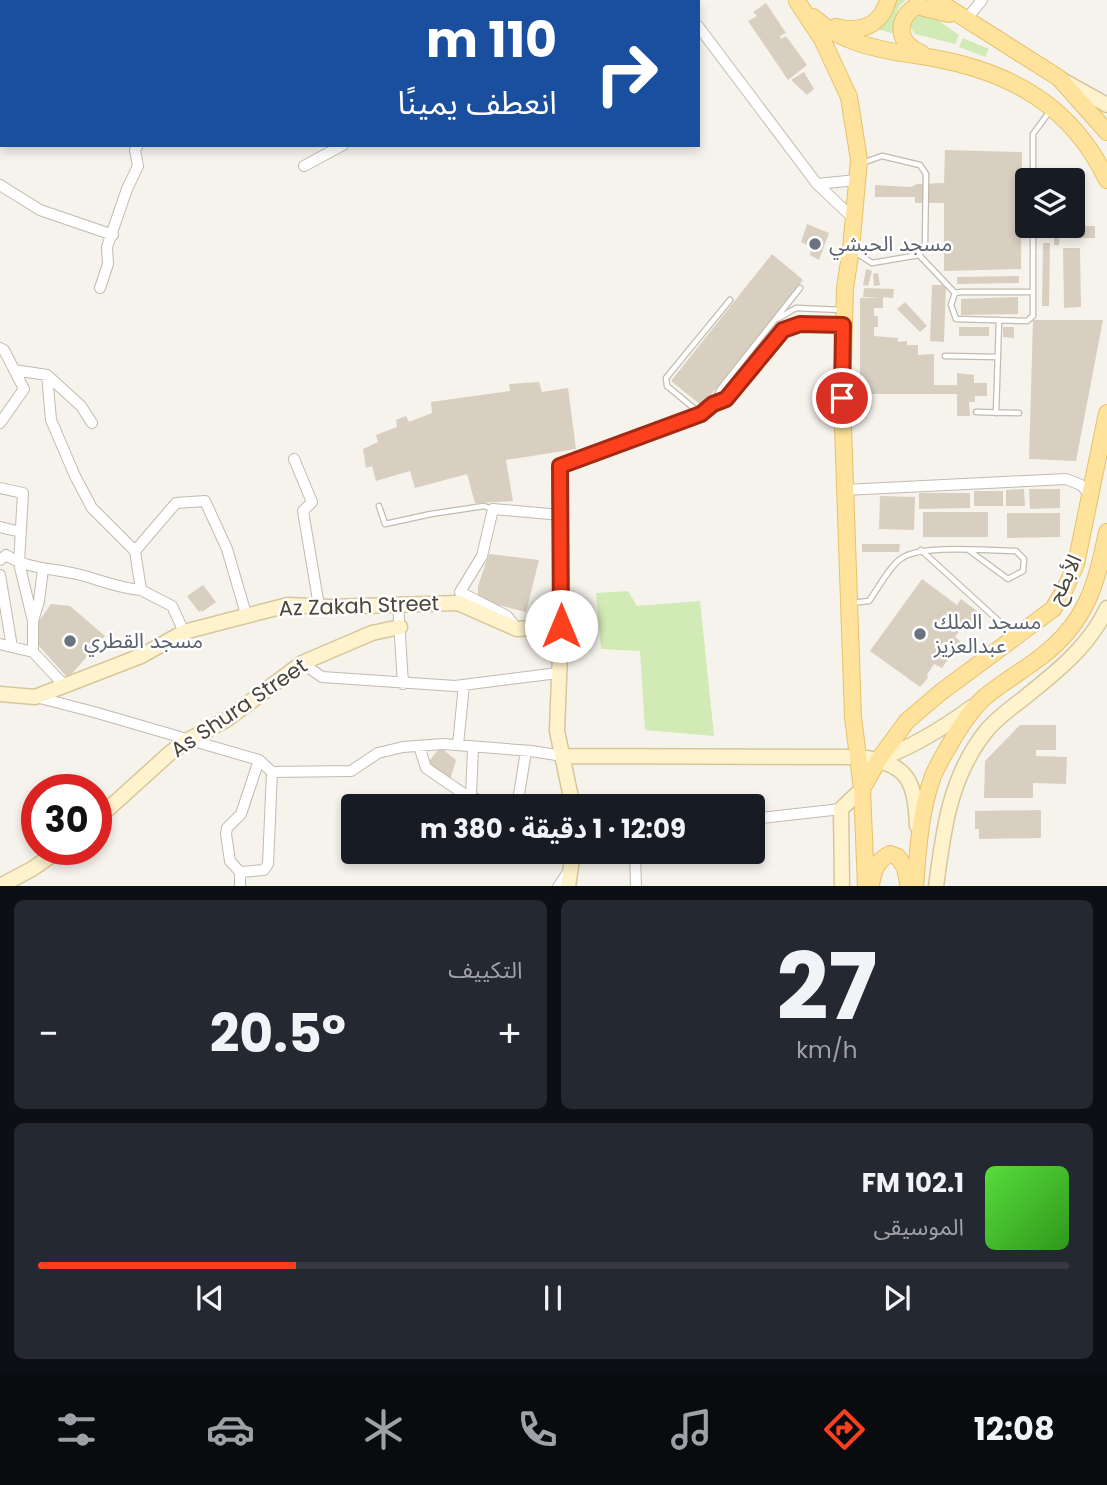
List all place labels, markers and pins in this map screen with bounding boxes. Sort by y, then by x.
place label: مسجد الحبشي [829,229,952,260]
marker: مسجد الحبشي [807,236,823,252]
pin [812,368,872,428]
place label: مسجد الملك عبدالعزيز [933,607,1041,660]
place label: مسجد القطري [84,626,203,657]
marker: مسجد الملك عبدالعزيز [912,626,928,642]
marker: مسجد القطري [62,633,78,649]

